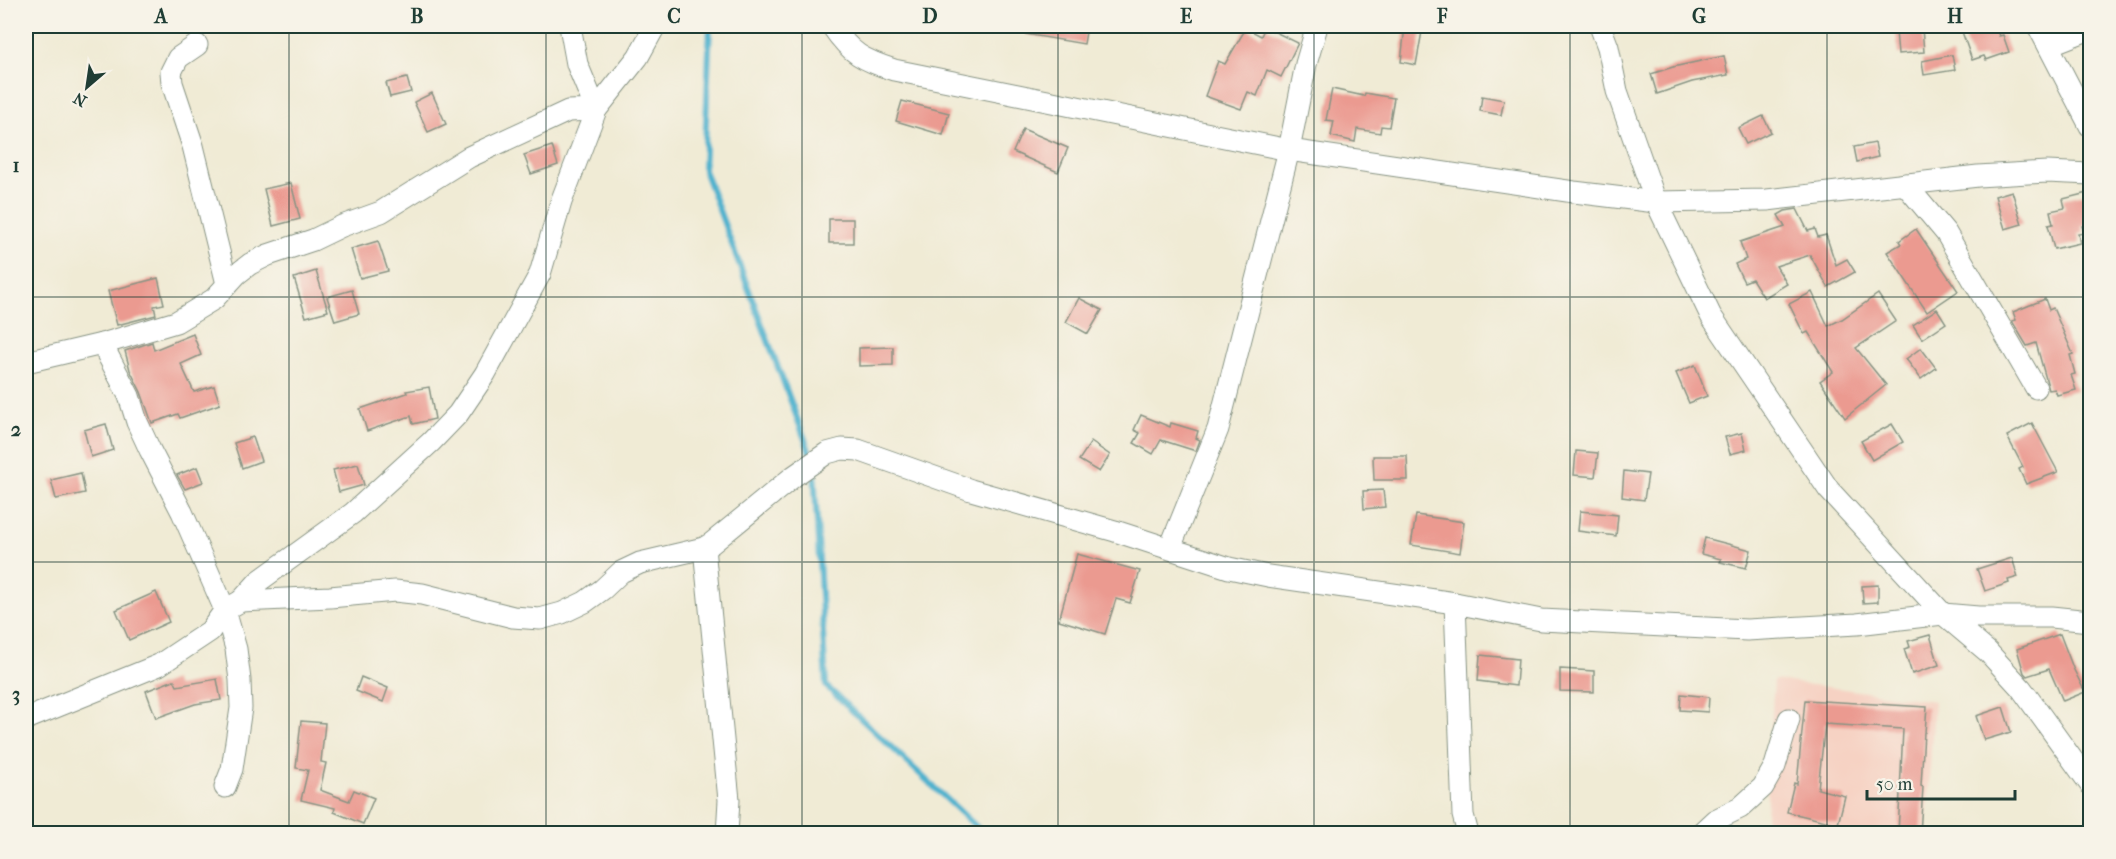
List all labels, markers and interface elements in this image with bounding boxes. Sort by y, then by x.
text: A [153,5,169,28]
text: B [410,5,424,28]
text: C [667,5,681,28]
text: D [922,5,938,28]
text: E [1180,5,1192,28]
text: F [1436,5,1448,28]
text: G [1692,5,1706,28]
text: H [1947,5,1963,28]
north arrow [57,57,117,117]
text: N [69,88,90,111]
text: 1 [12,154,20,177]
text: 2 [11,418,21,441]
text: 3 [12,683,20,706]
scale bar [1867,763,2016,801]
text: 50 m [1876,774,1913,795]

